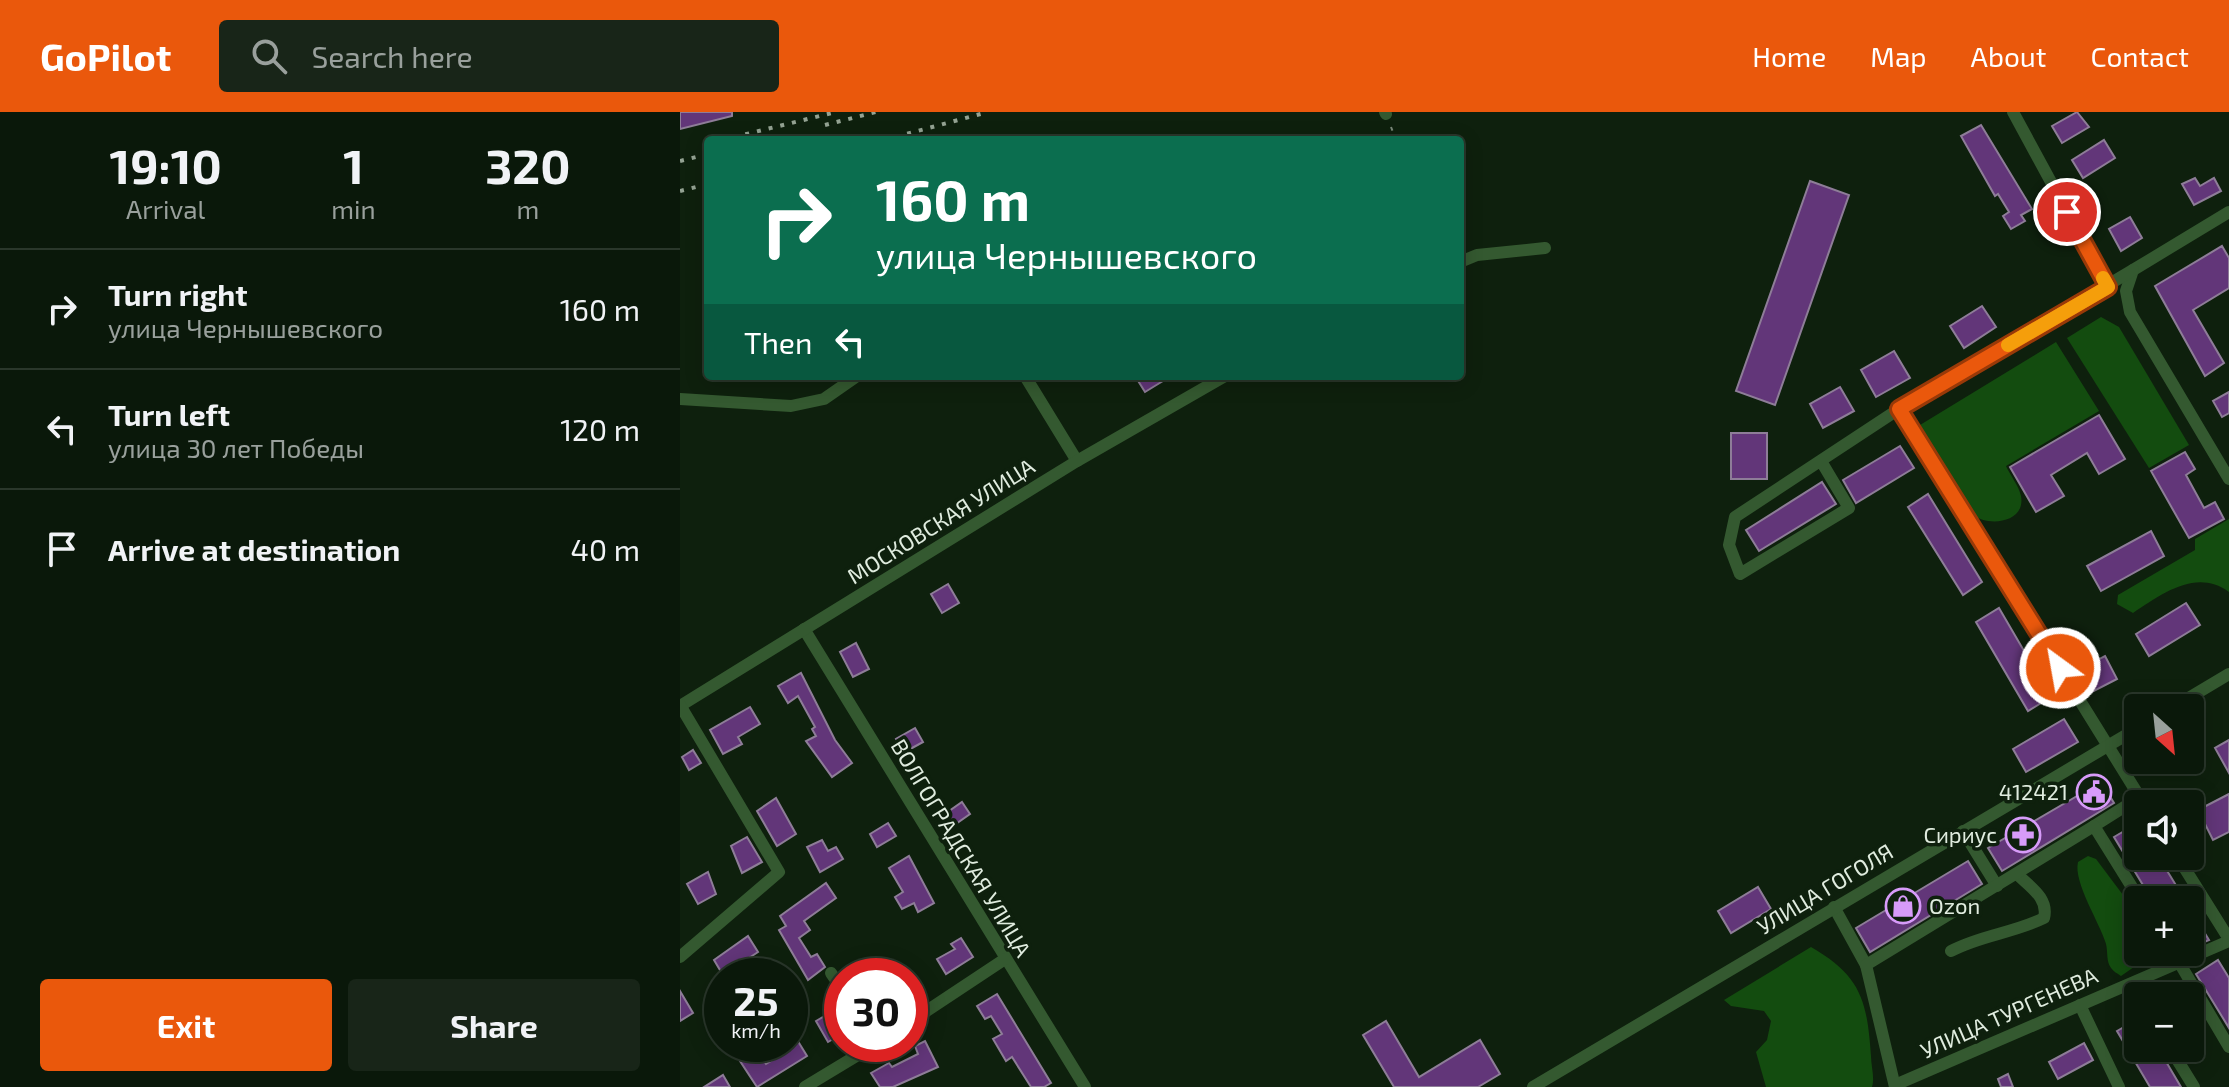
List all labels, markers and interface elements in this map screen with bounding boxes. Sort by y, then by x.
search box [219,20,779,92]
text: GoPilot [40,33,171,79]
icon: search [247,34,291,78]
text: Search here [311,38,473,74]
text: Home [1752,39,1826,73]
text: Map [1870,39,1927,73]
text: About [1971,39,2046,73]
text: Contact [2090,39,2189,73]
text: 19:10 [109,136,222,194]
text: 1 [343,136,364,194]
text: 320 [485,136,571,194]
text: 160 m [876,165,1030,232]
icon: right [744,168,848,272]
pin [2033,178,2101,246]
icon: arrive [2045,190,2089,234]
text: Arrival [126,193,205,224]
text: min [331,193,376,224]
text: m [516,193,539,224]
text: улица Чернышевского [876,233,1257,276]
text: Turn right [108,276,248,312]
icon: right [40,287,84,331]
text: 160 m [560,291,640,327]
text: улица Чернышевского [108,312,383,343]
icon: left [828,320,872,364]
text: Then [744,324,812,360]
text: Turn left [108,396,230,432]
icon: left [40,407,84,451]
text: 120 m [560,411,640,447]
text: улица 30 лет Победы [108,432,364,463]
street label: МОСКОВСКАЯ УЛИЦА [842,452,1039,588]
icon: arrive [40,527,84,571]
text: Arrive at destination [108,531,400,567]
text: 40 m [570,531,640,567]
position arrow [2018,626,2102,710]
north arrow [2124,694,2204,774]
map controls [2124,694,2204,1062]
street label: ВОЛГОГРАДСКАЯ УЛИЦА [887,734,1037,961]
public building icon: 412421 [2075,773,2113,811]
place label: 412421 [1999,778,2068,804]
button: sound [2124,790,2204,870]
pharmacy icon: Сириус [2004,816,2042,854]
place label: Сириус [1923,821,1997,848]
street label: УЛИЦА ГОГОЛЯ [1752,837,1897,939]
button: + [2124,886,2204,966]
shop icon: Ozon [1884,887,1922,925]
place label: Ozon [1929,892,1980,918]
speed limit sign: 30 [824,958,928,1062]
street label: УЛИЦА ТУРГЕНЕВА [1916,961,2101,1063]
text: 25 [733,976,779,1024]
button: Exit [40,979,332,1071]
button: Share [348,979,640,1071]
button: − [2124,982,2204,1062]
text: km/h [731,1018,781,1042]

